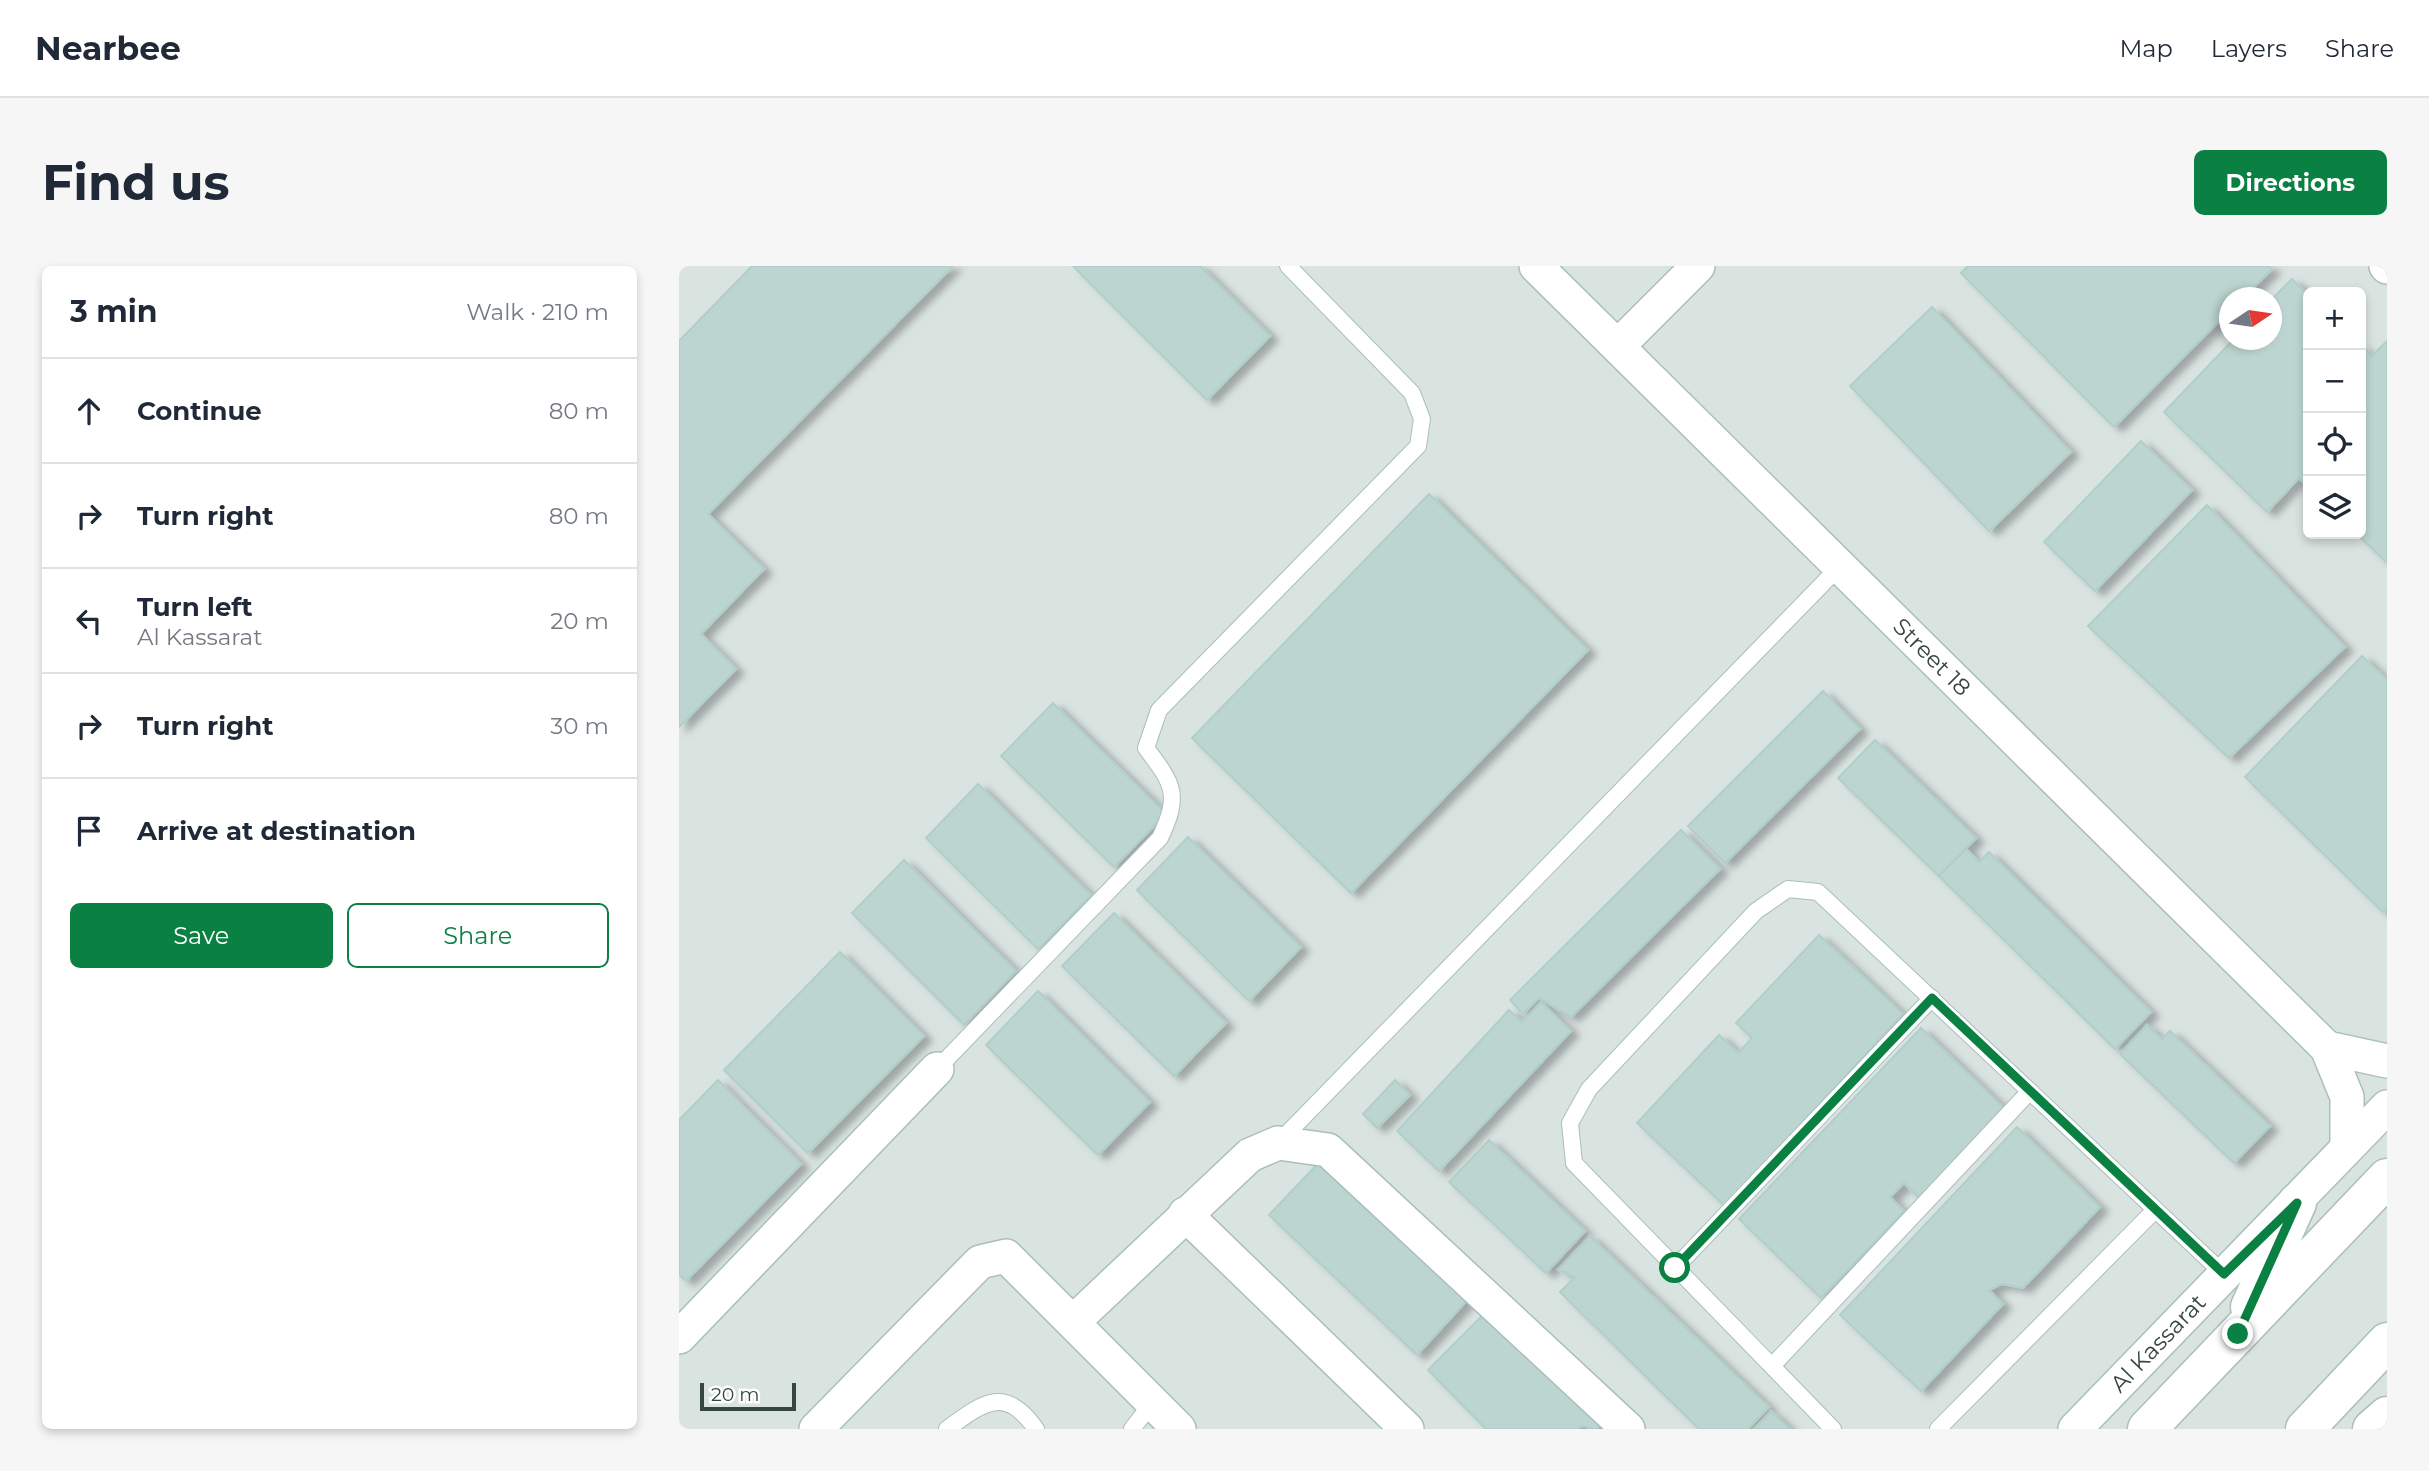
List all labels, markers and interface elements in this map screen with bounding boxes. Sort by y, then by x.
text: Nearbee [35,28,181,68]
text: Map [2119,34,2173,63]
text: Layers [2211,34,2287,63]
text: Share [2325,34,2394,63]
button: Directions [2194,150,2387,215]
text: Find us [42,153,230,212]
north arrow [2219,287,2282,350]
map controls [2303,287,2366,539]
button: + [2303,287,2366,350]
text: 3 min [70,293,157,330]
text: Walk · 210 m [466,298,609,326]
button: − [2303,350,2366,413]
icon: ahead [70,392,108,430]
text: Continue [137,395,262,427]
text: 80 m [549,397,609,425]
button: locate [2303,413,2366,476]
button: layers [2303,476,2366,539]
icon: right [70,497,108,535]
text: Turn right [137,500,273,532]
text: 80 m [549,502,609,530]
text: Turn left [137,591,253,623]
icon: left [70,602,108,640]
text: 20 m [550,607,609,635]
street label: Street 18 [1887,612,1977,702]
text: Al Kassarat [137,623,263,651]
icon: right [70,707,108,745]
text: Turn right [137,710,273,742]
text: 30 m [550,712,609,740]
icon: arrive [70,812,108,850]
text: Arrive at destination [137,815,416,847]
button: Save [70,903,333,968]
button: Share [347,903,609,968]
route start [1659,1252,1690,1283]
street label: Al Kassarat [2104,1288,2212,1398]
route end [2222,1318,2253,1349]
scale bar [700,1380,796,1412]
text: 20 m [711,1383,759,1406]

